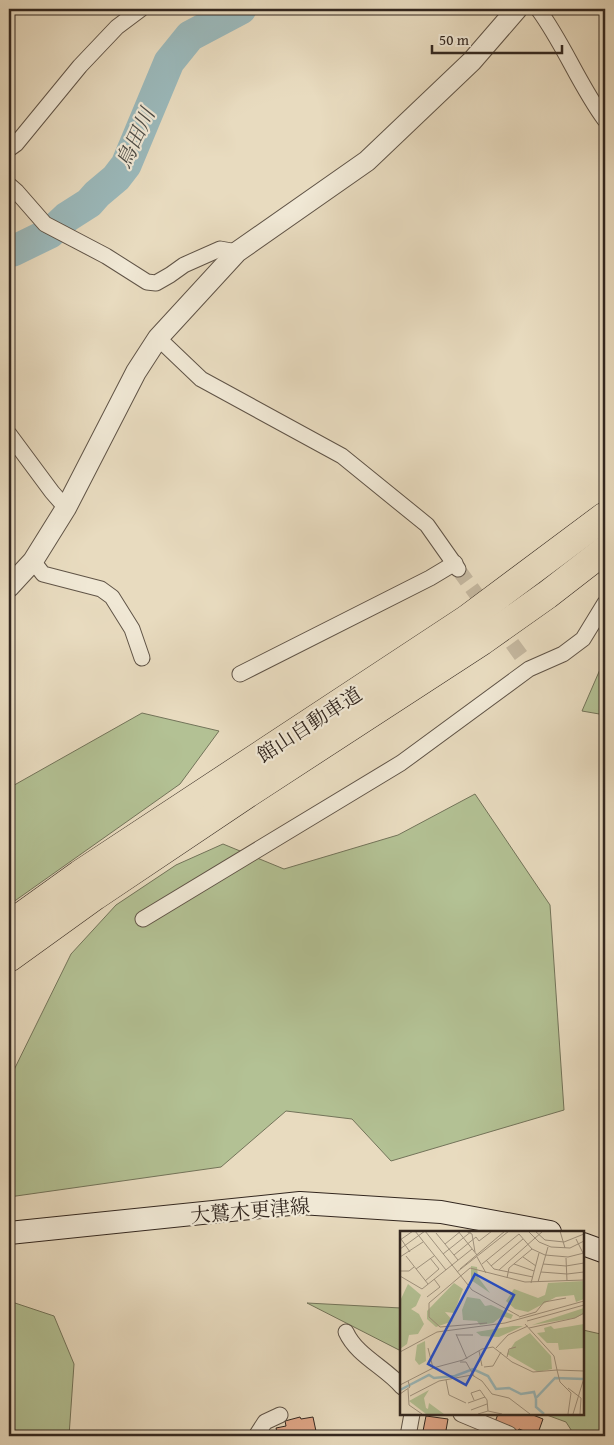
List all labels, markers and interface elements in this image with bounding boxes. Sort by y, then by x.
scale bar [432,22,562,54]
text: 50 m [439,29,470,50]
water label: 鳥田川 [108,101,163,173]
street label: 館山自動車道 [251,679,367,769]
street label: 大鷲木更津線 [189,1190,311,1230]
inset map [400,1231,584,1415]

